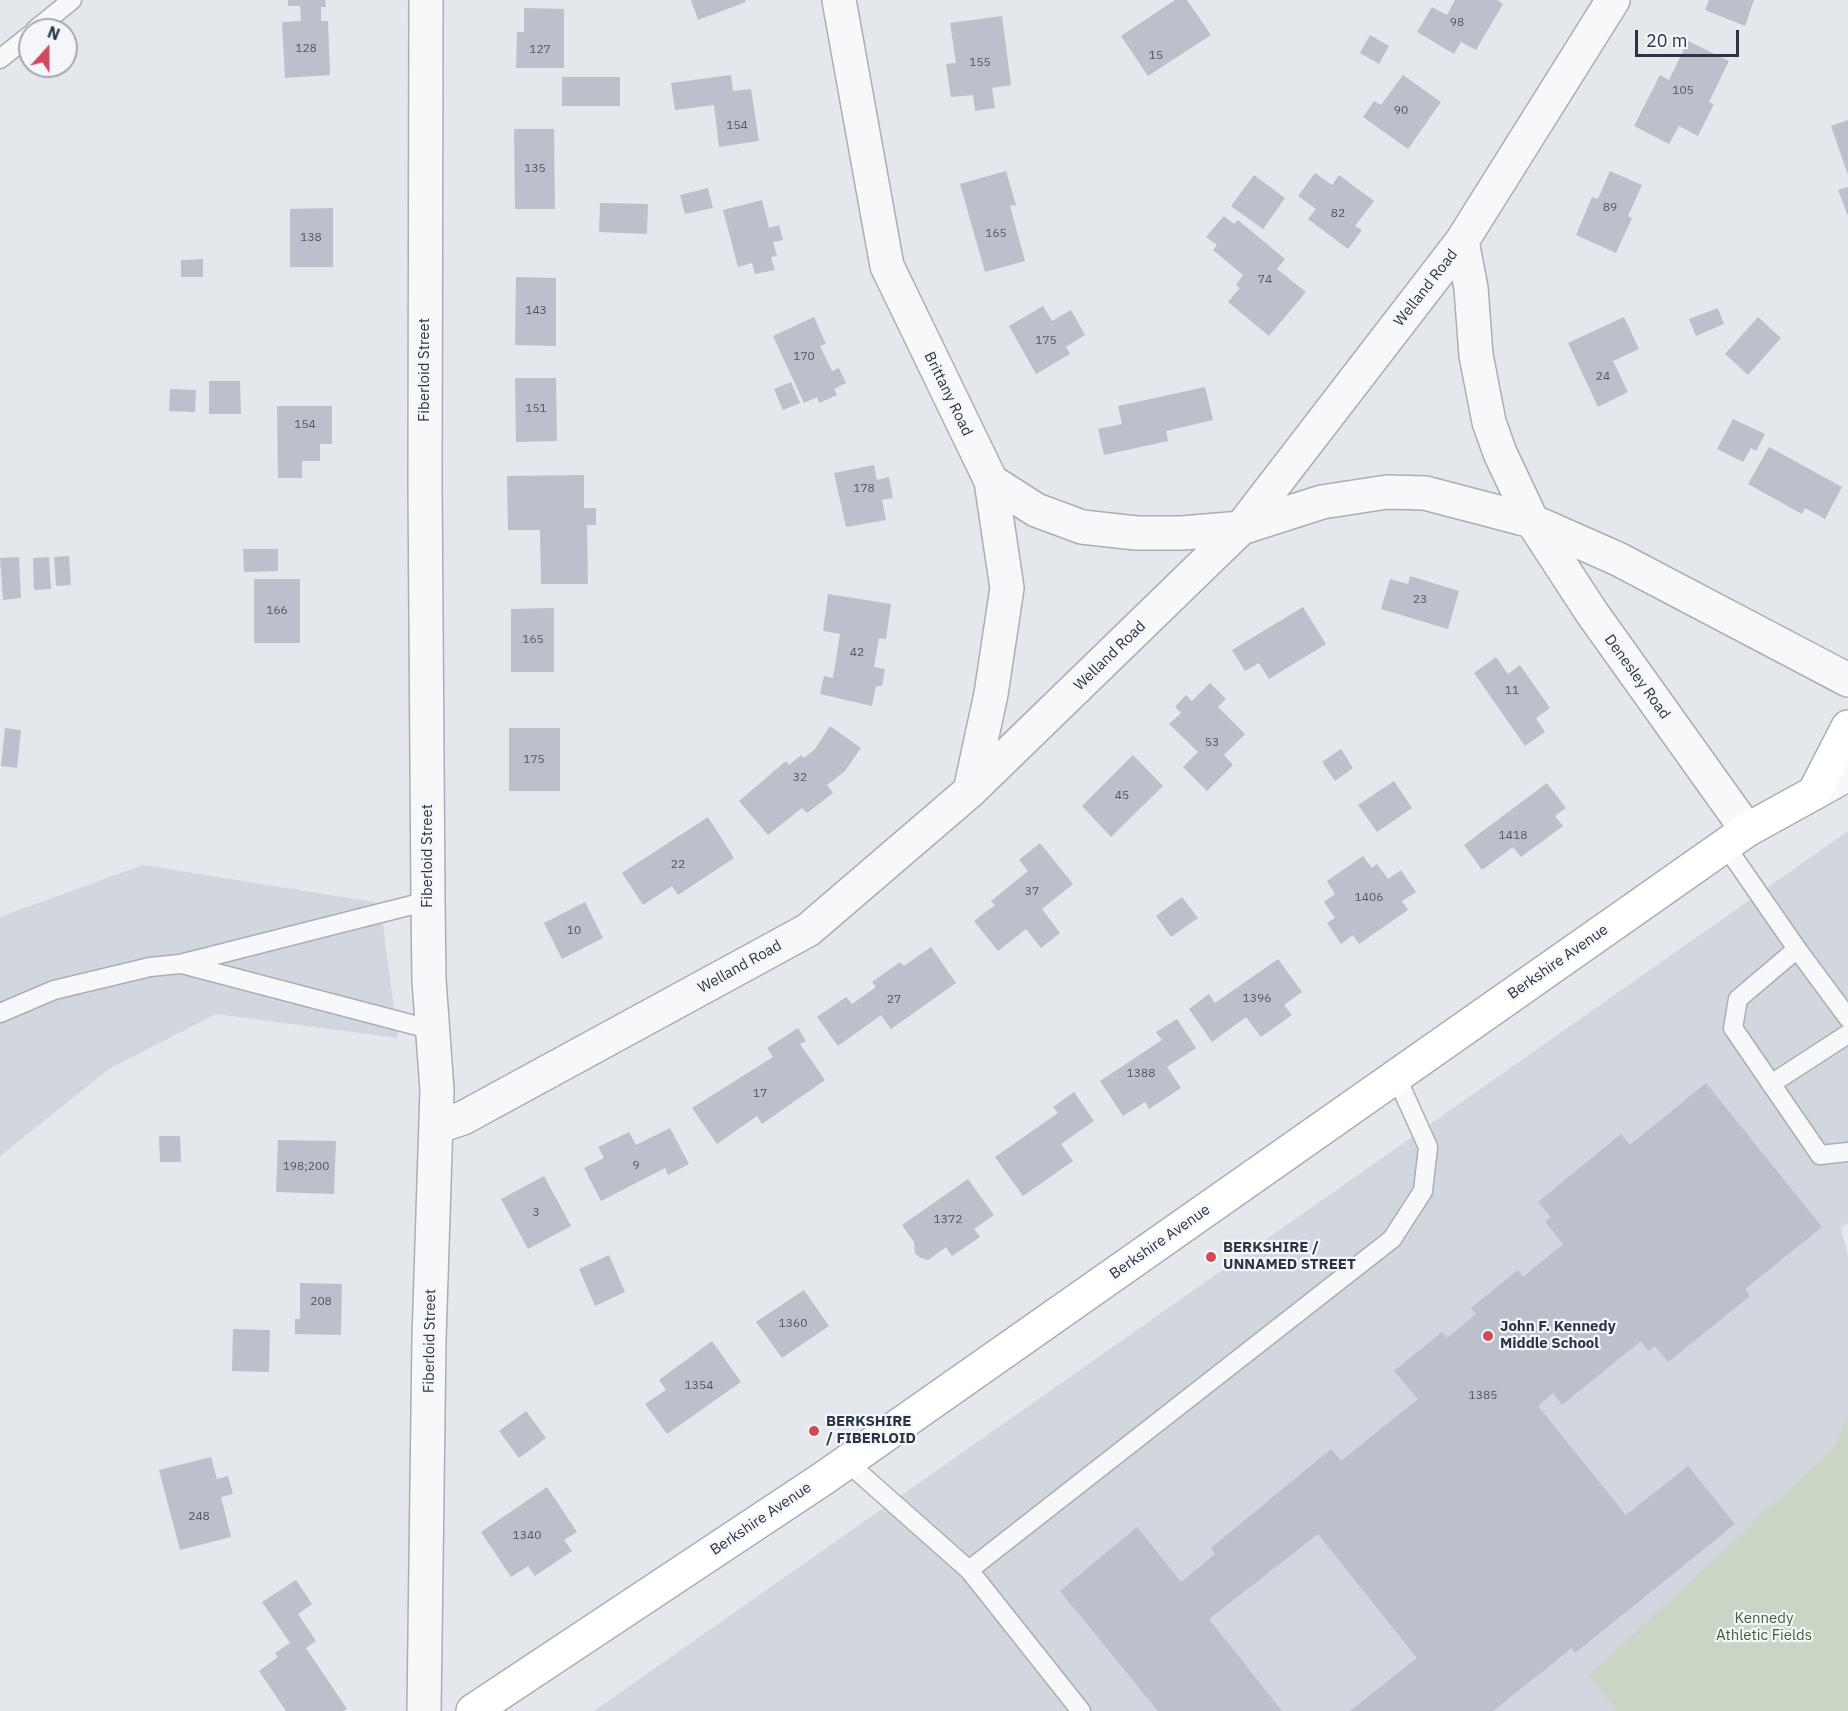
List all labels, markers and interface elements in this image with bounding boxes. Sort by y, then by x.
house number: 98 [1450,16,1464,30]
north arrow [18,18,78,78]
scale bar [1638,18,1742,56]
text: N [45,22,63,44]
text: 20 m [1646,29,1688,52]
house number: 128 [295,42,317,56]
house number: 127 [529,43,551,57]
house number: 15 [1149,49,1163,63]
house number: 155 [969,56,991,70]
house number: 105 [1672,84,1694,98]
house number: 90 [1394,104,1408,118]
house number: 154 [726,119,748,133]
house number: 135 [524,162,546,176]
house number: 89 [1603,201,1617,215]
house number: 82 [1331,207,1345,221]
house number: 165 [985,227,1007,241]
house number: 138 [300,231,322,245]
street label: Welland Road [1390,246,1462,330]
house number: 74 [1258,273,1272,287]
house number: 143 [525,304,547,318]
street label: Fiberloid Street [416,318,434,422]
house number: 175 [1035,334,1057,348]
street label: Brittany Road [920,349,976,439]
house number: 170 [793,350,815,364]
house number: 24 [1596,370,1610,384]
house number: 151 [525,402,547,416]
house number: 154 [294,418,316,432]
house number: 178 [853,482,875,496]
house number: 23 [1413,593,1427,607]
house number: 166 [266,604,288,618]
street label: Welland Road [1070,617,1150,695]
street label: Denesley Road [1600,631,1674,723]
house number: 165 [522,633,544,647]
house number: 42 [850,646,864,660]
house number: 11 [1505,684,1519,698]
house number: 53 [1205,736,1219,750]
house number: 175 [523,753,545,767]
house number: 32 [793,771,807,785]
house number: 45 [1115,789,1129,803]
street label: Fiberloid Street [419,804,437,908]
house number: 1418 [1499,829,1527,843]
house number: 22 [671,858,685,872]
house number: 37 [1025,885,1039,899]
house number: 1406 [1355,891,1383,905]
street label: Berkshire Avenue [1504,921,1612,1003]
house number: 10 [567,924,581,938]
street label: Welland Road [695,937,785,997]
house number: 1396 [1243,992,1271,1006]
house number: 27 [887,993,901,1007]
house number: 1388 [1127,1067,1155,1081]
house number: 17 [753,1087,767,1101]
house number: 9 [632,1159,640,1173]
house number: 198;200 [283,1160,329,1174]
street label: Berkshire Avenue [1106,1201,1214,1283]
house number: 3 [532,1206,540,1220]
house number: 1372 [934,1213,962,1227]
place label: BERKSHIRE / UNNAMED STREET [1223,1239,1356,1274]
marker: BERKSHIRE / UNNAMED STREET [1204,1250,1218,1264]
street label: Fiberloid Street [420,1289,440,1393]
house number: 208 [310,1295,332,1309]
house number: 1360 [779,1317,807,1331]
place label: John F. Kennedy Middle School [1500,1318,1616,1353]
marker: John F. Kennedy Middle School [1481,1329,1495,1343]
house number: 1354 [685,1379,713,1393]
house number: 1385 [1469,1389,1497,1403]
place label: BERKSHIRE / FIBERLOID [826,1413,916,1448]
marker: BERKSHIRE / FIBERLOID [807,1424,821,1438]
street label: Berkshire Avenue [707,1479,815,1559]
house number: 248 [188,1510,210,1524]
house number: 1340 [513,1529,541,1543]
park label: Kennedy Athletic Fields [1716,1610,1812,1645]

